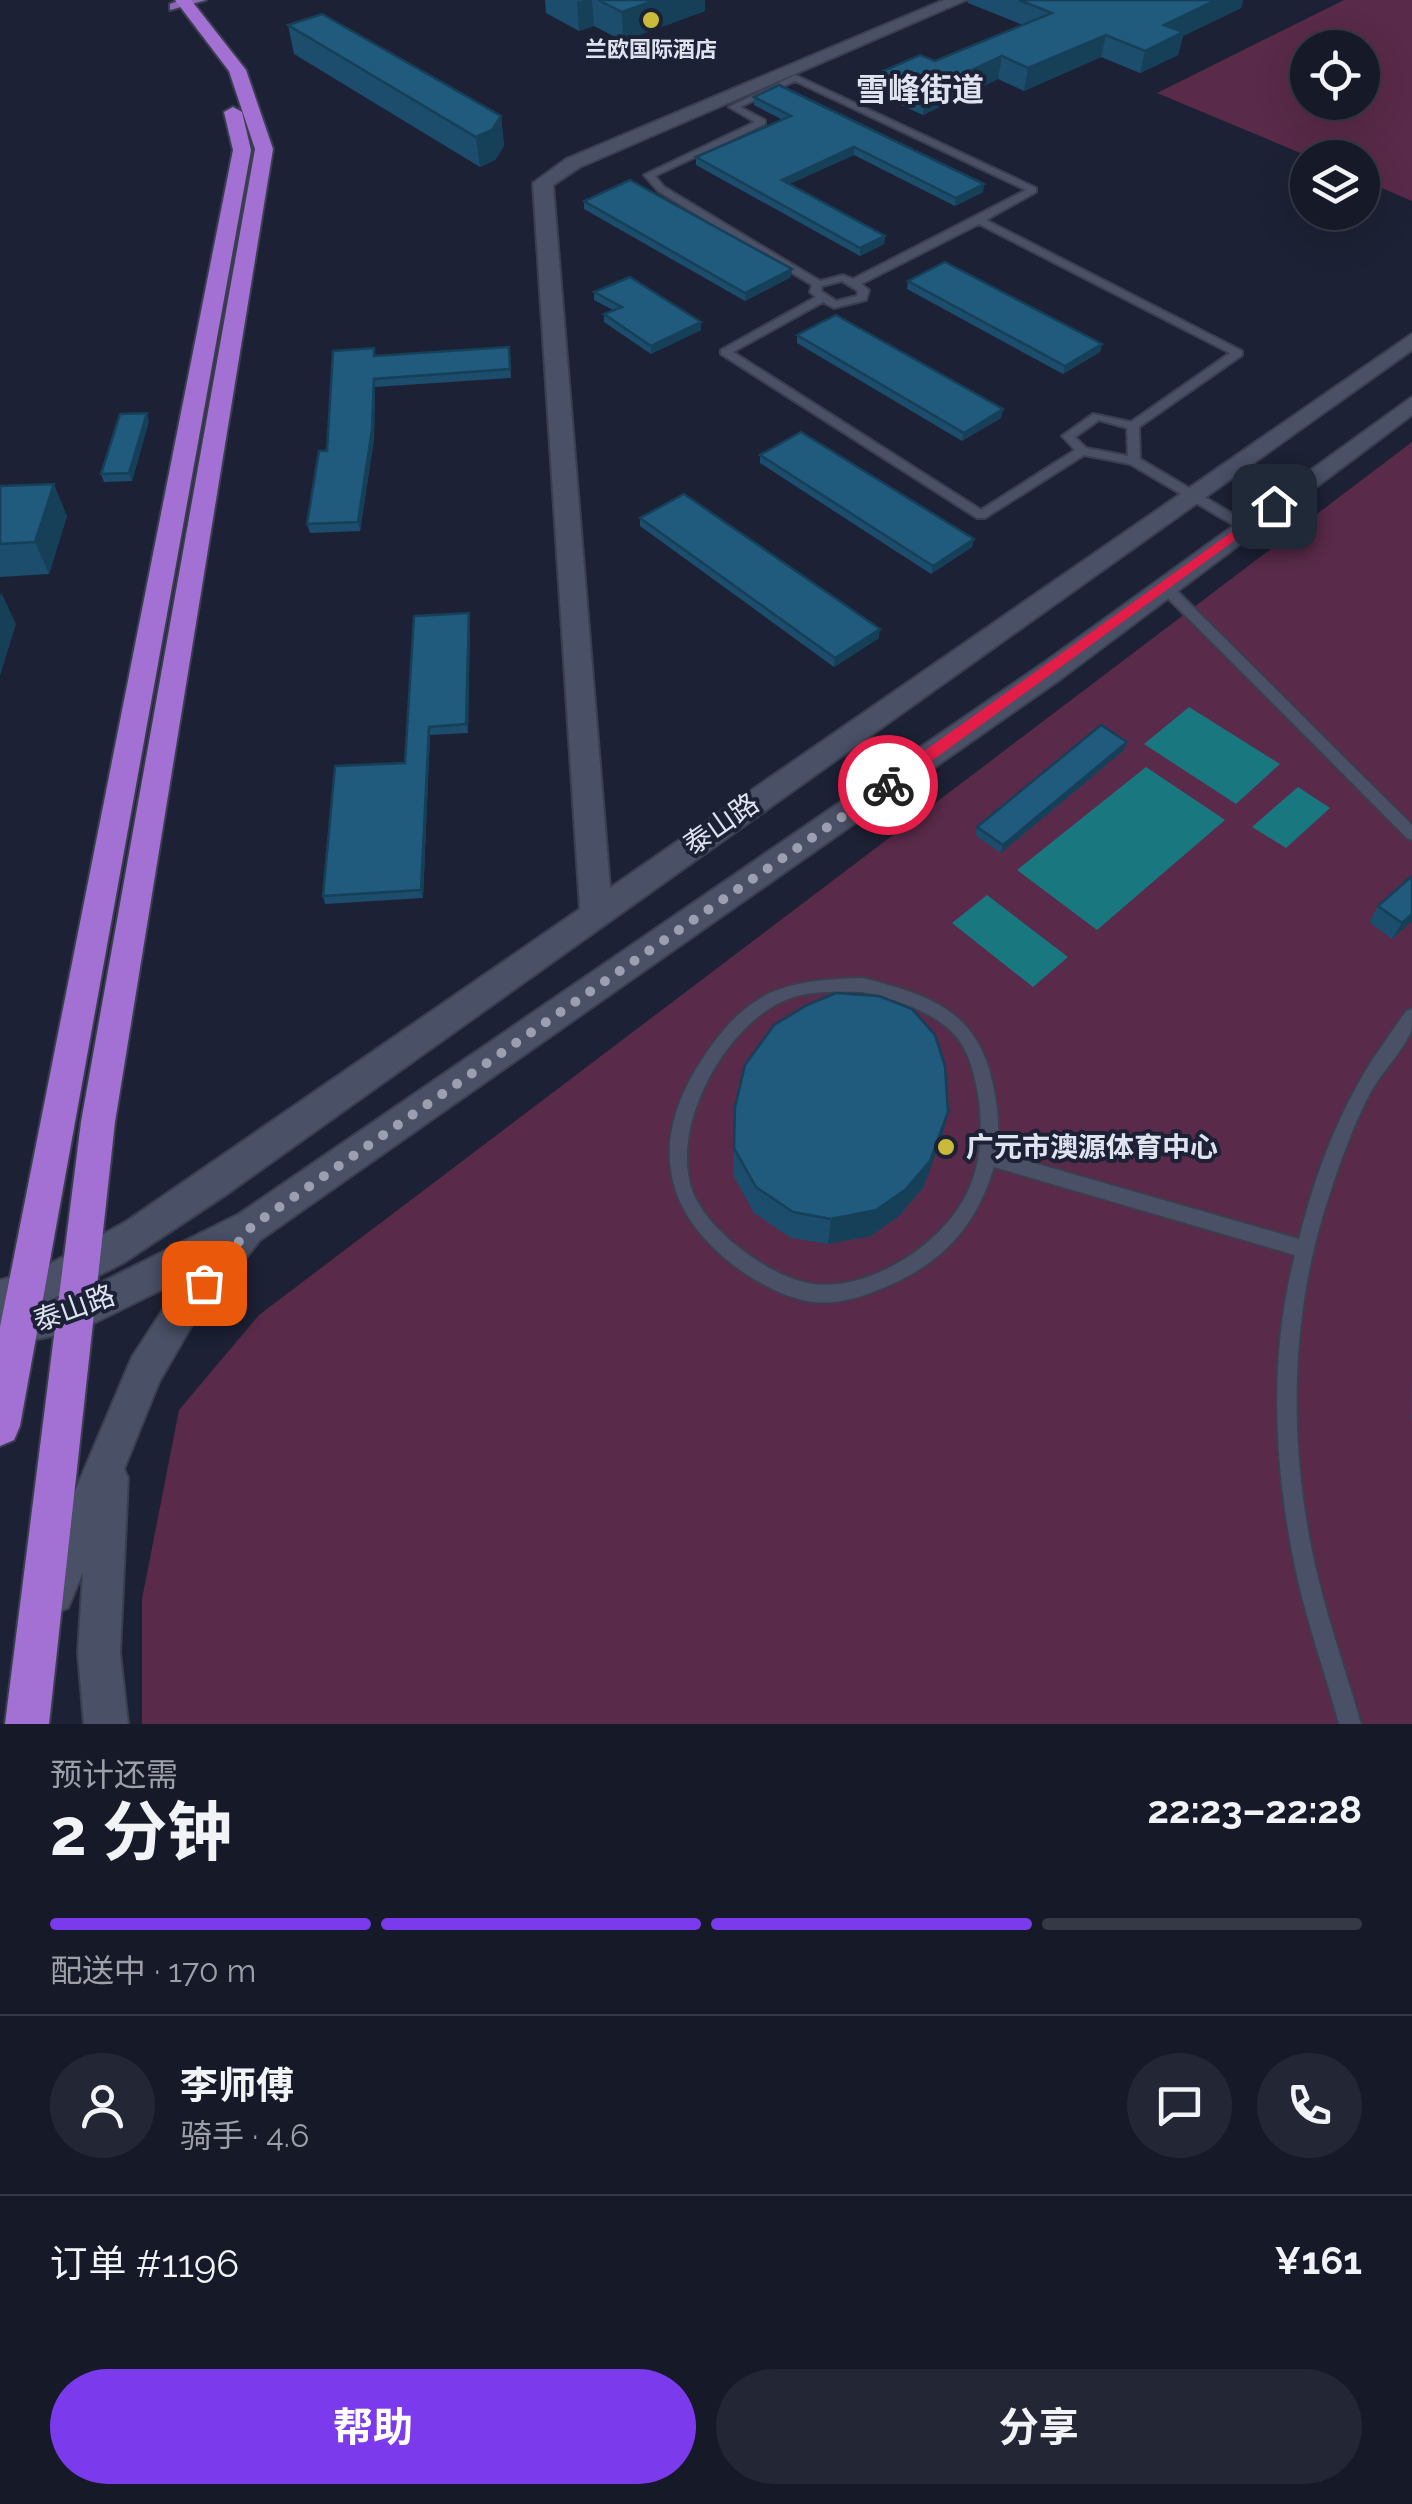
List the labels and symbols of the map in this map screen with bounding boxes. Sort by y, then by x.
marker: 兰欧国际酒店 [640,9,662,31]
place label: 兰欧国际酒店 [585,36,717,62]
district label: 雪峰街道 [856,71,984,108]
pin [1232,464,1317,549]
courier [838,735,938,835]
street label: 泰山路 [677,786,765,862]
place label: 广元市澳源体育中心 [966,1131,1218,1164]
marker: 广元市澳源体育中心 [935,1136,957,1158]
pin [162,1241,247,1326]
street label: 泰山路 [29,1278,119,1338]

